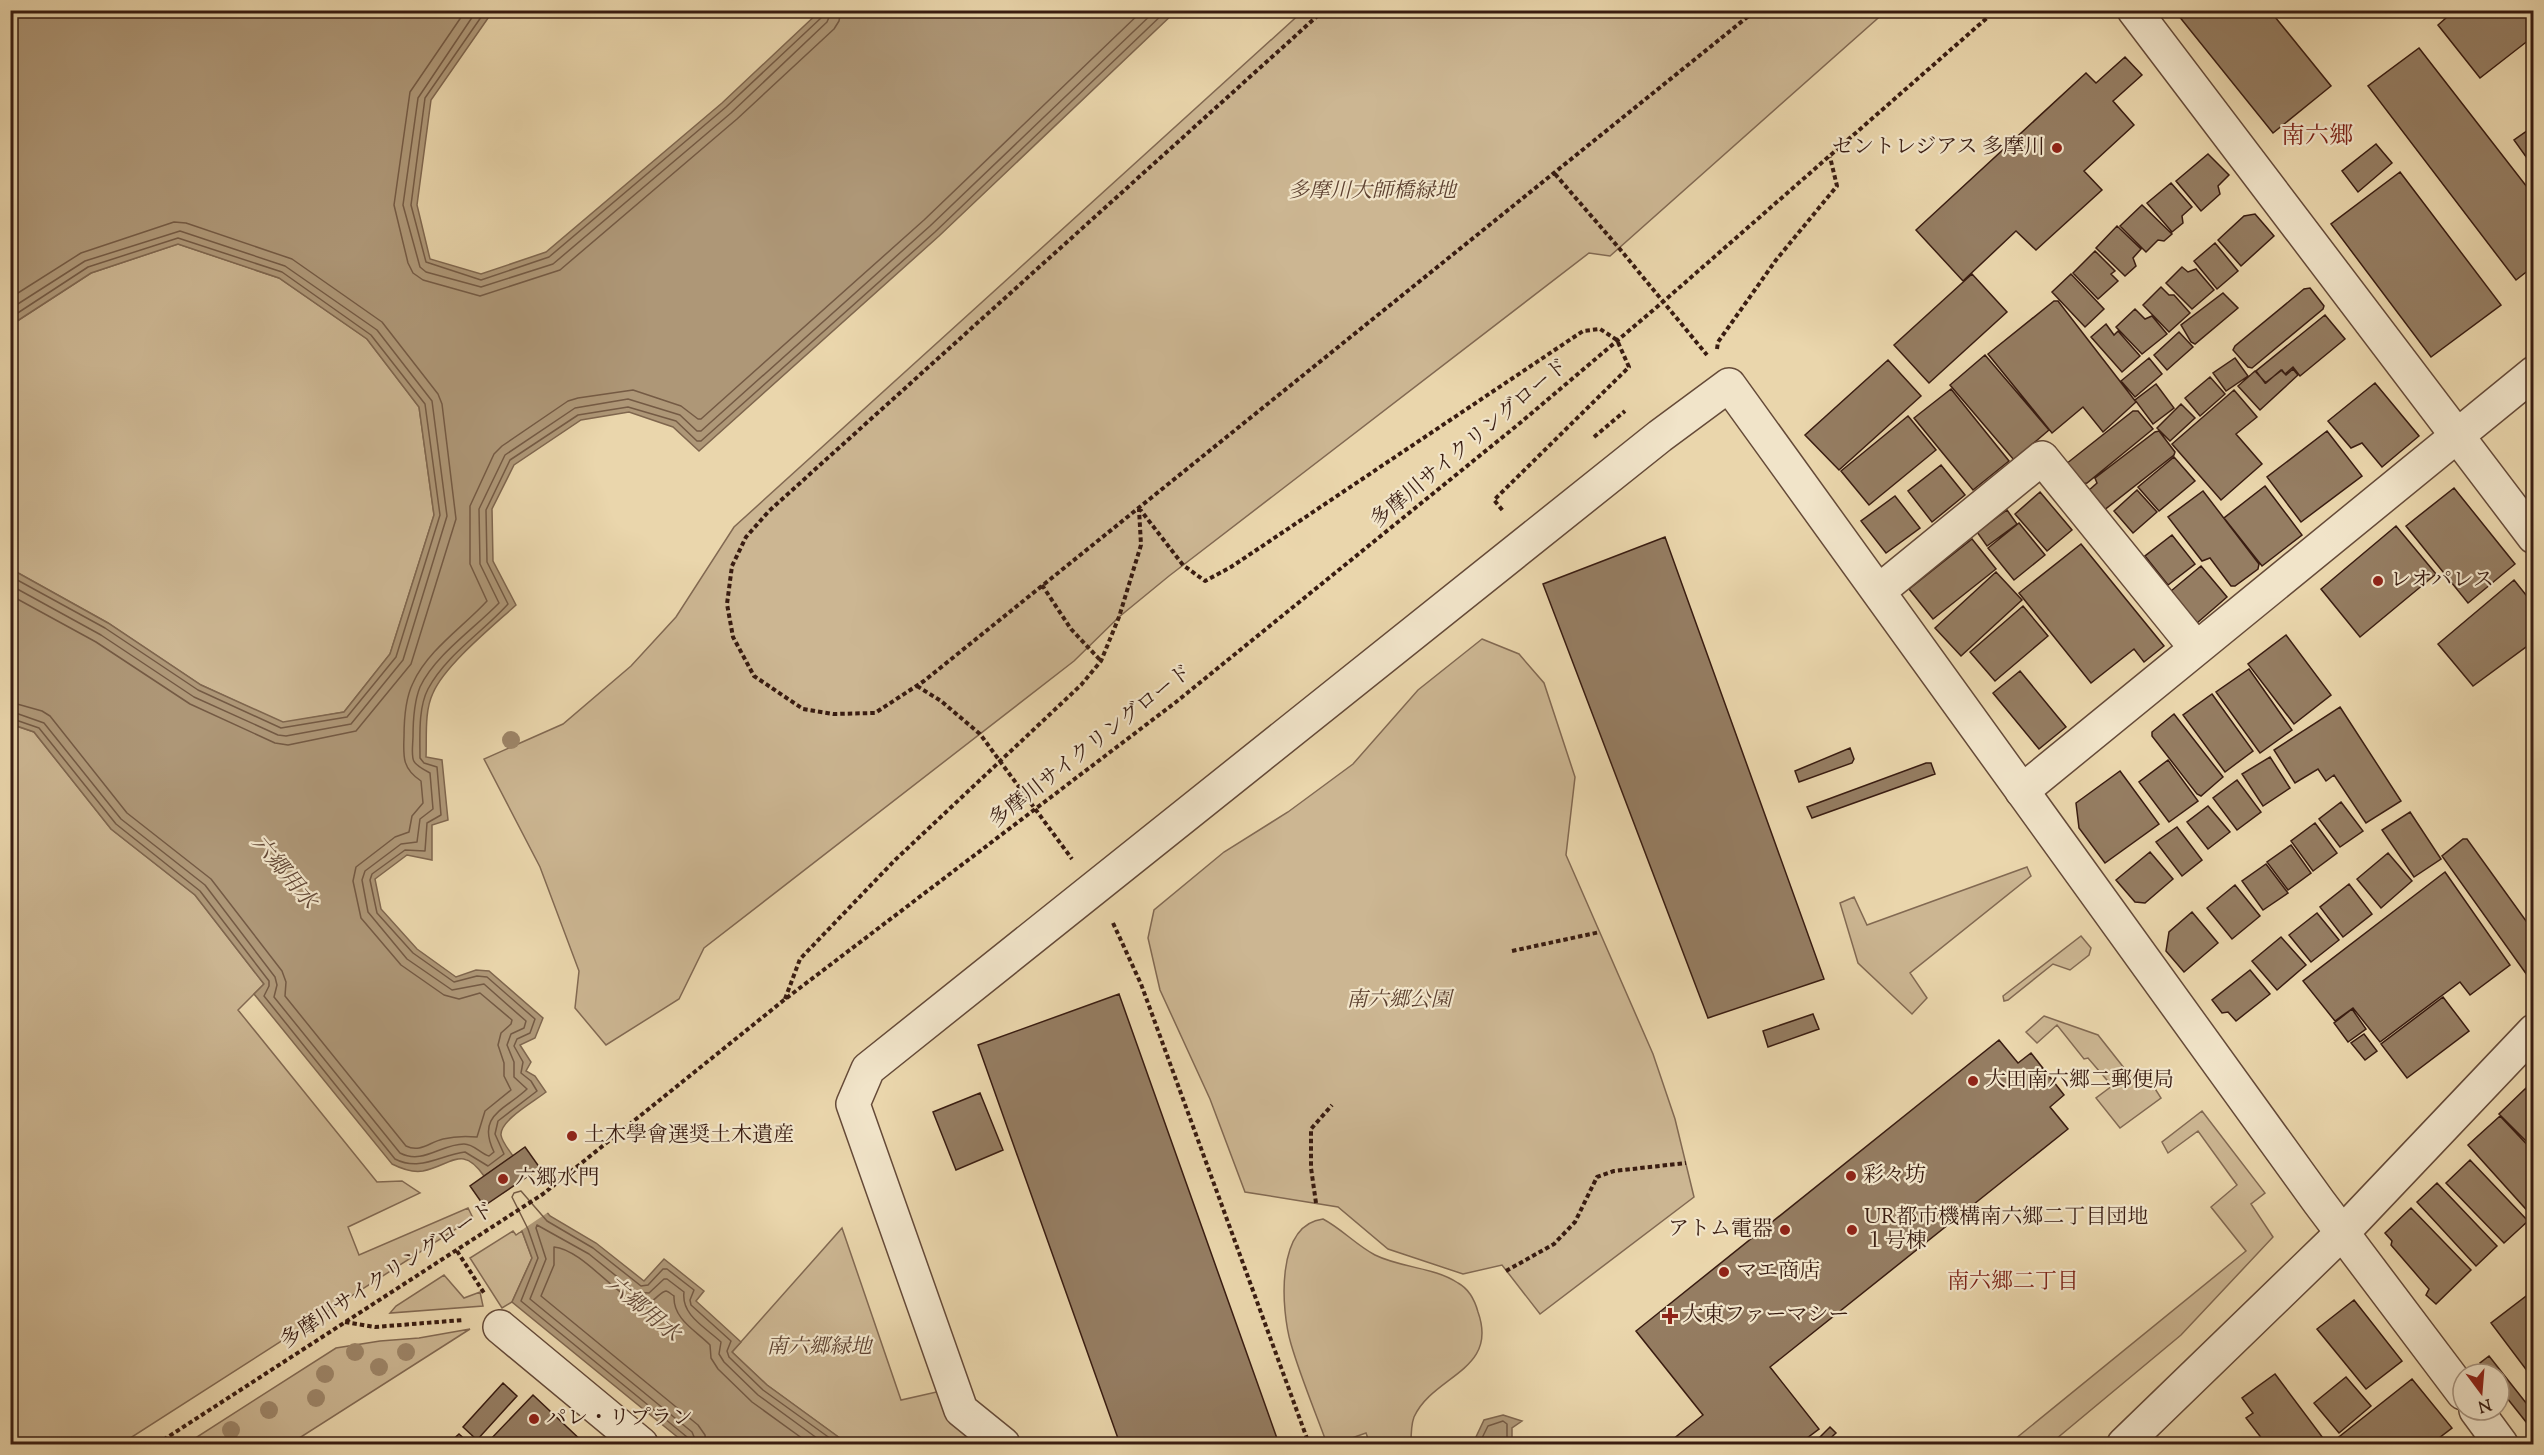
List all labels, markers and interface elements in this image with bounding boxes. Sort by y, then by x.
district label: 南六郷 [2281,120,2353,154]
place label: セントレジアス 多摩川 [1832,133,2045,163]
marker: セントレジアス 多摩川 [2050,141,2064,155]
park label: 多摩川大師橋緑地 [1288,177,1458,207]
street label: 多摩川サイクリングロード [1365,352,1575,536]
place label: レオパレス [2390,566,2494,596]
marker: レオパレス [2371,574,2385,588]
street label: 多摩川サイクリングロード [983,658,1199,836]
water label: 六郷用水 [242,829,325,919]
park label: 南六郷公園 [1347,986,1454,1016]
place label: 大田南六郷二郵便局 [1985,1066,2174,1096]
marker: 大田南六郷二郵便局 [1966,1074,1980,1088]
place label: 土木學會選奨土木遺産 [584,1121,794,1151]
marker: 土木學會選奨土木遺産 [565,1129,579,1143]
place label: 彩々坊 [1863,1161,1926,1191]
place label: 六郷水門 [515,1164,599,1194]
marker: 彩々坊 [1844,1169,1858,1183]
marker: 六郷水門 [496,1172,510,1186]
street label: 多摩川サイクリングロード [275,1195,501,1357]
place label: UR都市機構南六郷二丁目団地 １号棟 [1864,1203,2148,1257]
place label: アトム電器 [1668,1215,1773,1245]
marker: アトム電器 [1778,1223,1792,1237]
marker: UR都市機構南六郷二丁目団地 １号棟 [1845,1223,1859,1237]
place label: マエ商店 [1736,1257,1820,1287]
marker: マエ商店 [1717,1265,1731,1279]
district label: 南六郷二丁目 [1947,1267,2079,1299]
water label: 六郷用水 [598,1269,688,1352]
place label: 大東ファーマシー [1682,1301,1850,1331]
marker: 大東ファーマシー [1663,1309,1677,1323]
park label: 南六郷緑地 [767,1333,873,1363]
north arrow [2451,1362,2511,1422]
text: N [2475,1391,2494,1417]
place label: パレ・リプラン [546,1404,693,1434]
marker: パレ・リプラン [527,1412,541,1426]

